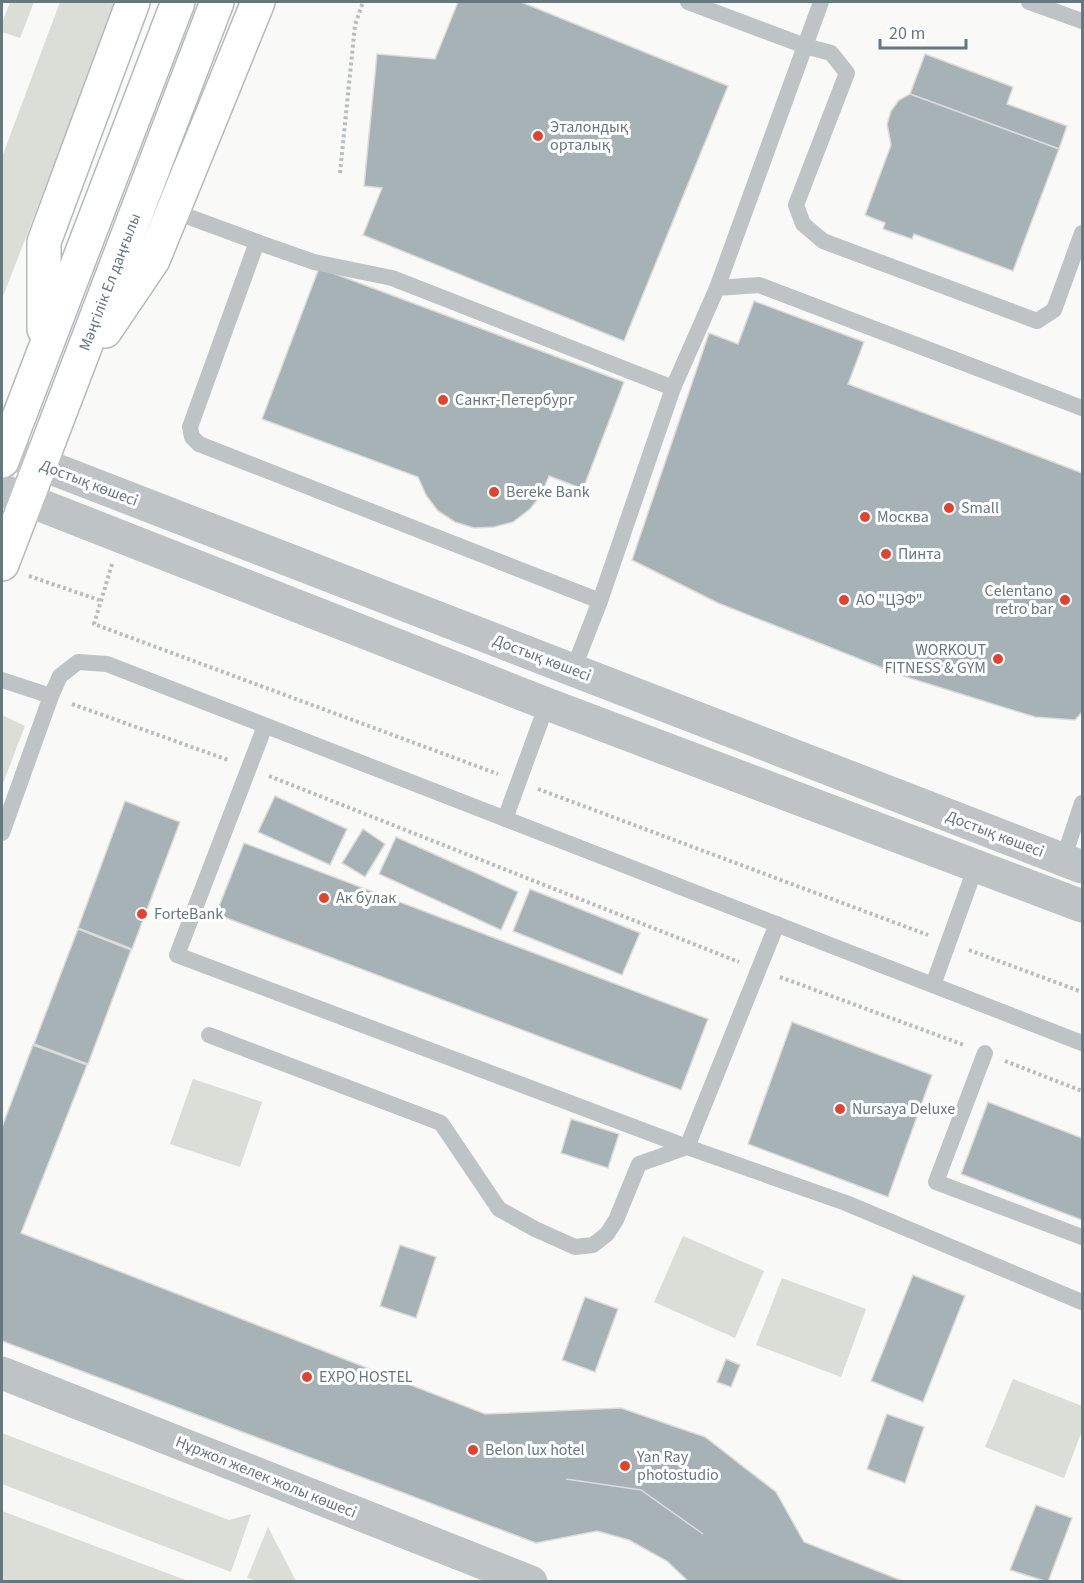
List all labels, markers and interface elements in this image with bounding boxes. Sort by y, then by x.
scale bar [880,12,966,50]
text: 20 m [889,21,925,46]
place label: Эталондық орталық [550,116,629,156]
marker: Эталондық орталық [531,129,545,143]
street label: Мәңгілік Ел даңғылы [74,210,146,354]
place label: Санкт-Петербург [455,389,575,411]
marker: Санкт-Петербург [436,393,450,407]
street label: Достық көшесі [37,454,141,512]
place label: Bereke Bank [506,481,590,503]
marker: Bereke Bank [487,485,501,499]
place label: Small [961,497,999,519]
marker: Small [942,501,956,515]
place label: Москва [877,506,929,528]
marker: Москва [858,510,872,524]
place label: Пинта [898,543,941,565]
marker: Пинта [879,547,893,561]
place label: Celentano retro bar [985,580,1053,620]
place label: АО "ЦЭФ" [856,589,923,611]
marker: АО "ЦЭФ" [837,593,851,607]
marker: Celentano retro bar [1058,593,1072,607]
street label: Достық көшесі [490,629,594,687]
place label: WORKOUT FITNESS & GYM [884,639,986,679]
marker: WORKOUT FITNESS & GYM [991,652,1005,666]
street label: Достық көшесі [943,805,1047,863]
place label: Ак булак [336,887,396,909]
marker: Ак булак [317,891,331,905]
place label: ForteBank [154,903,223,925]
marker: ForteBank [135,907,149,921]
place label: Nursaya Deluxe [852,1098,955,1120]
marker: Nursaya Deluxe [833,1102,847,1116]
place label: EXPO HOSTEL [319,1366,413,1388]
marker: EXPO HOSTEL [300,1370,314,1384]
street label: Нұржол желек жолы көшесі [172,1431,360,1523]
place label: Belon lux hotel [485,1439,584,1461]
marker: Belon lux hotel [466,1443,480,1457]
place label: Yan Ray photostudio [636,1446,719,1486]
marker: Yan Ray photostudio [618,1459,632,1473]

